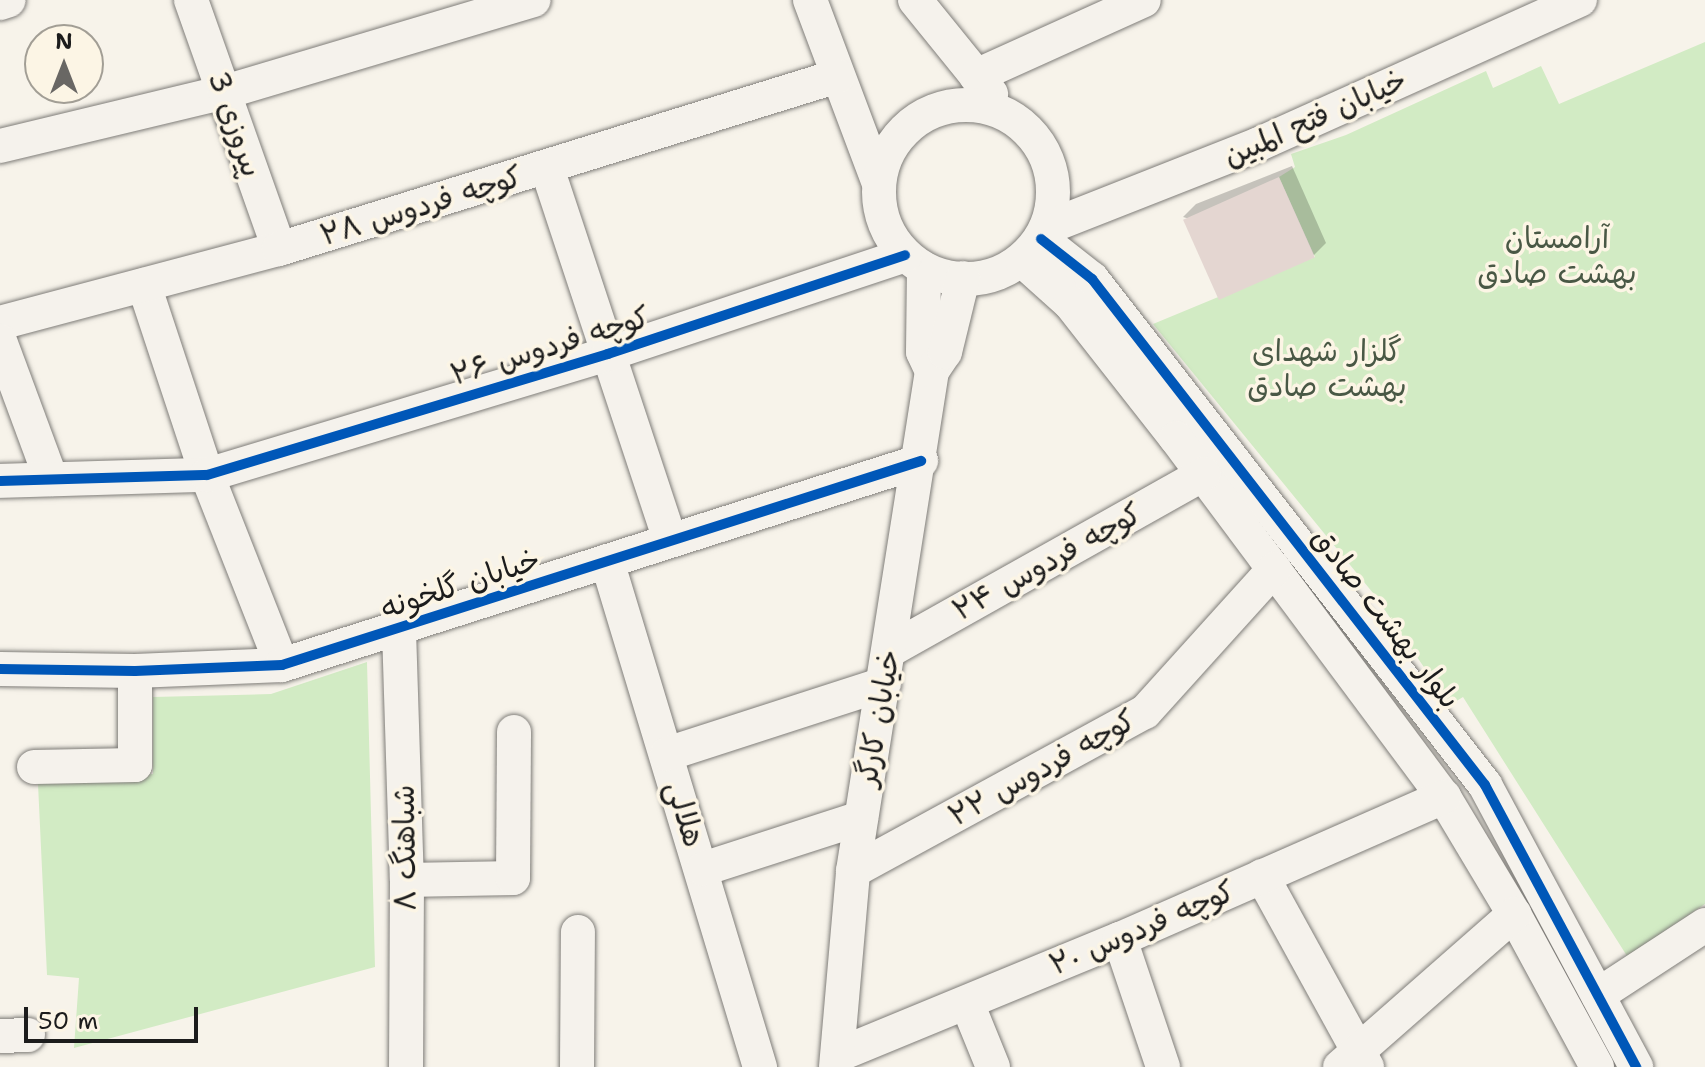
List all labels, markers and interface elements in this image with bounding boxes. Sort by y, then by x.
north arrow [24,24,104,104]
text: N [55,27,73,56]
street label: خیابان فتح المبین [1218,62,1412,174]
street label: پیروزی 3 [200,66,270,182]
street label: کوچه فردوس ۲۸ [316,158,526,254]
park label: آرامستان بهشت صادق [1477,220,1637,290]
street label: کوچه فردوس ۲۶ [446,299,654,393]
park label: گلزار شهدای بهشت صادق [1247,333,1407,404]
street label: کوچه فردوس ۲۴ [946,495,1148,629]
street label: بلوار بهشت صادق [1304,520,1468,716]
street label: خیابان گلخونه [375,541,545,627]
street label: خیابان کارگر [848,647,908,789]
street label: کوچه فردوس ۲۲ [942,702,1142,834]
street label: هلالی [658,777,712,851]
street label: شباهنگ ۸ [386,785,424,911]
street label: کوچه فردوس ۲۰ [1044,873,1240,983]
scale bar [28,991,202,1041]
text: 50 m [38,1005,98,1037]

